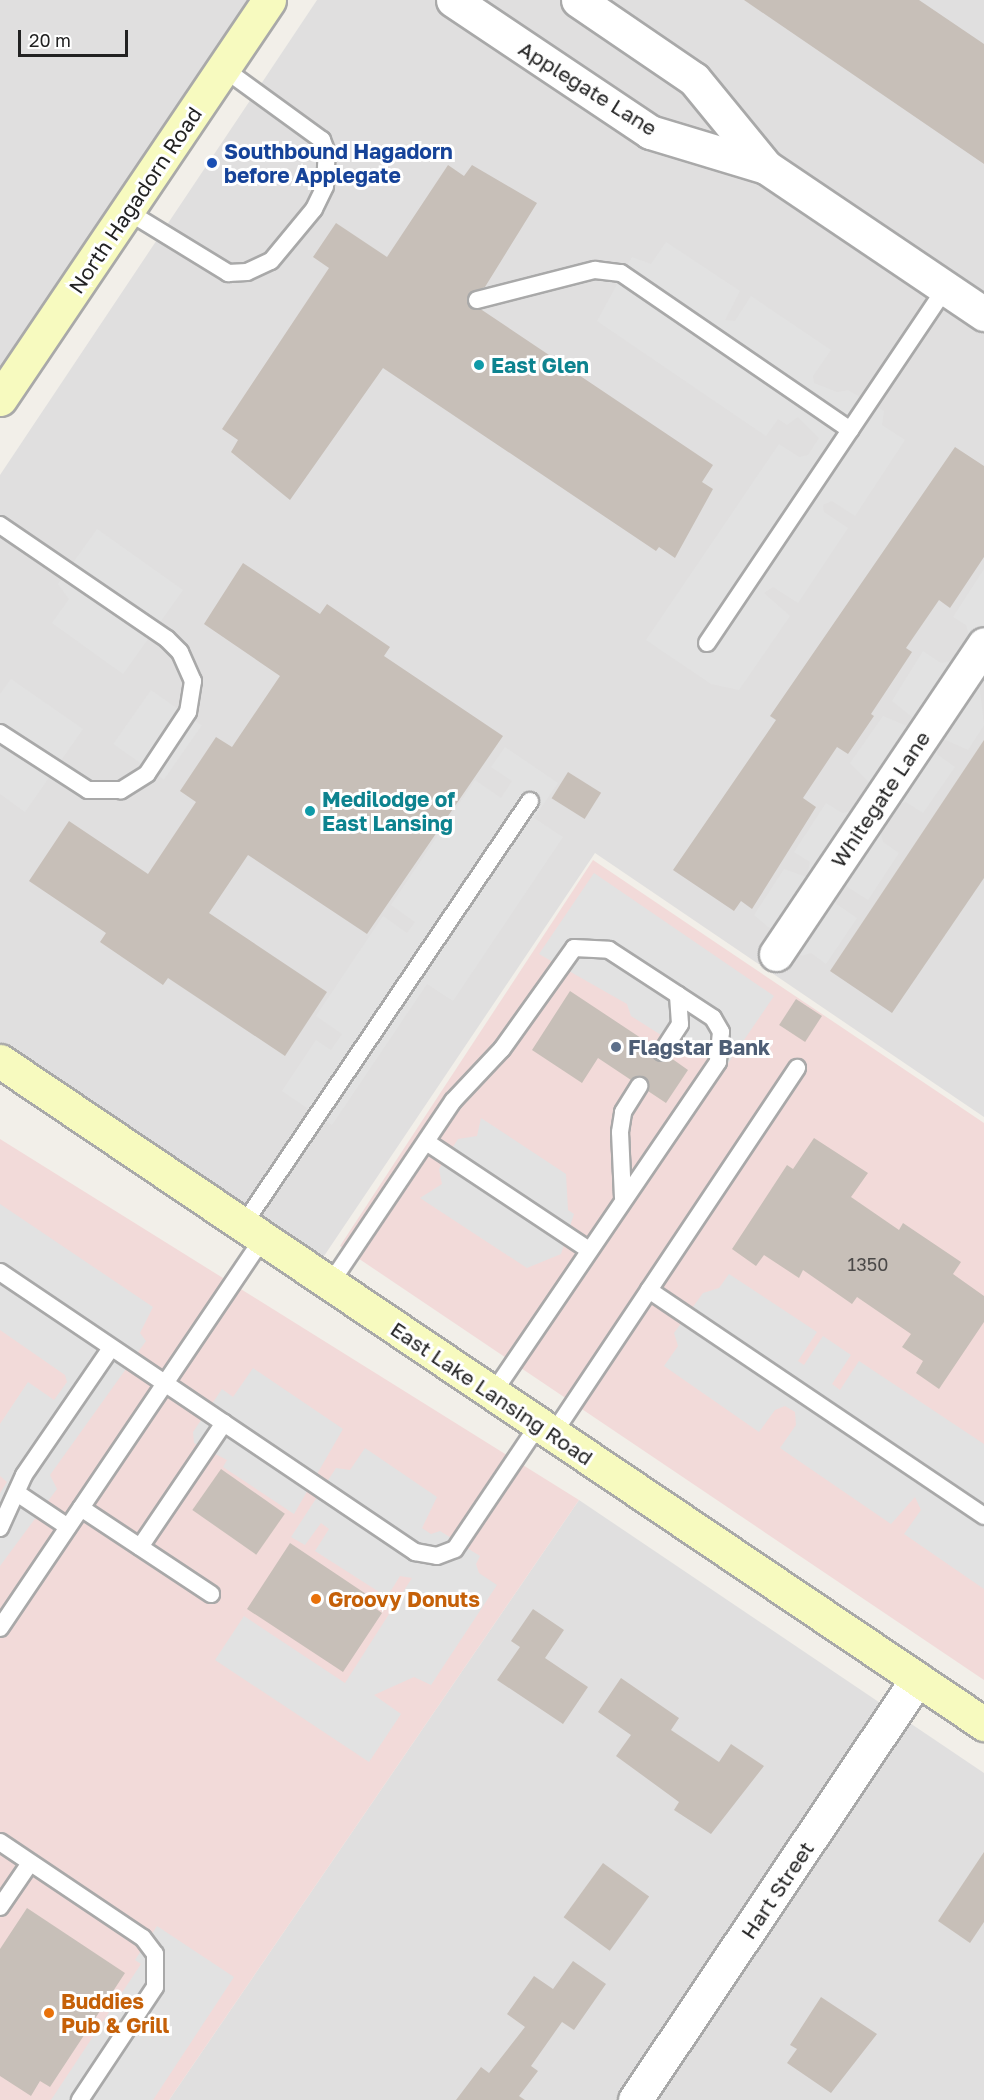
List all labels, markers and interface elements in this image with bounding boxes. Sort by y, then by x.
scale bar [21,18,130,56]
text: 20 m [29,29,71,51]
street label: Applegate Lane [514,35,662,141]
street label: North Hagadorn Road [63,102,207,298]
place label: Southbound Hagadorn before Applegate [224,138,453,188]
marker: Southbound Hagadorn before Applegate [205,156,219,170]
place label: East Glen [491,352,589,378]
marker: East Glen [472,358,486,372]
street label: Whitegate Lane [825,726,935,872]
place label: Medilodge of East Lansing [322,786,455,836]
marker: Medilodge of East Lansing [303,804,317,818]
place label: Flagstar Bank [628,1034,770,1060]
marker: Flagstar Bank [609,1040,623,1054]
house number: 1350 [848,1253,888,1275]
street label: East Lake Lansing Road [386,1316,598,1470]
place label: Groovy Donuts [328,1586,480,1612]
marker: Groovy Donuts [309,1592,323,1606]
street label: Hart Street [735,1836,819,1944]
place label: Buddies Pub & Grill [61,1988,169,2038]
marker: Buddies Pub & Grill [42,2006,56,2020]

